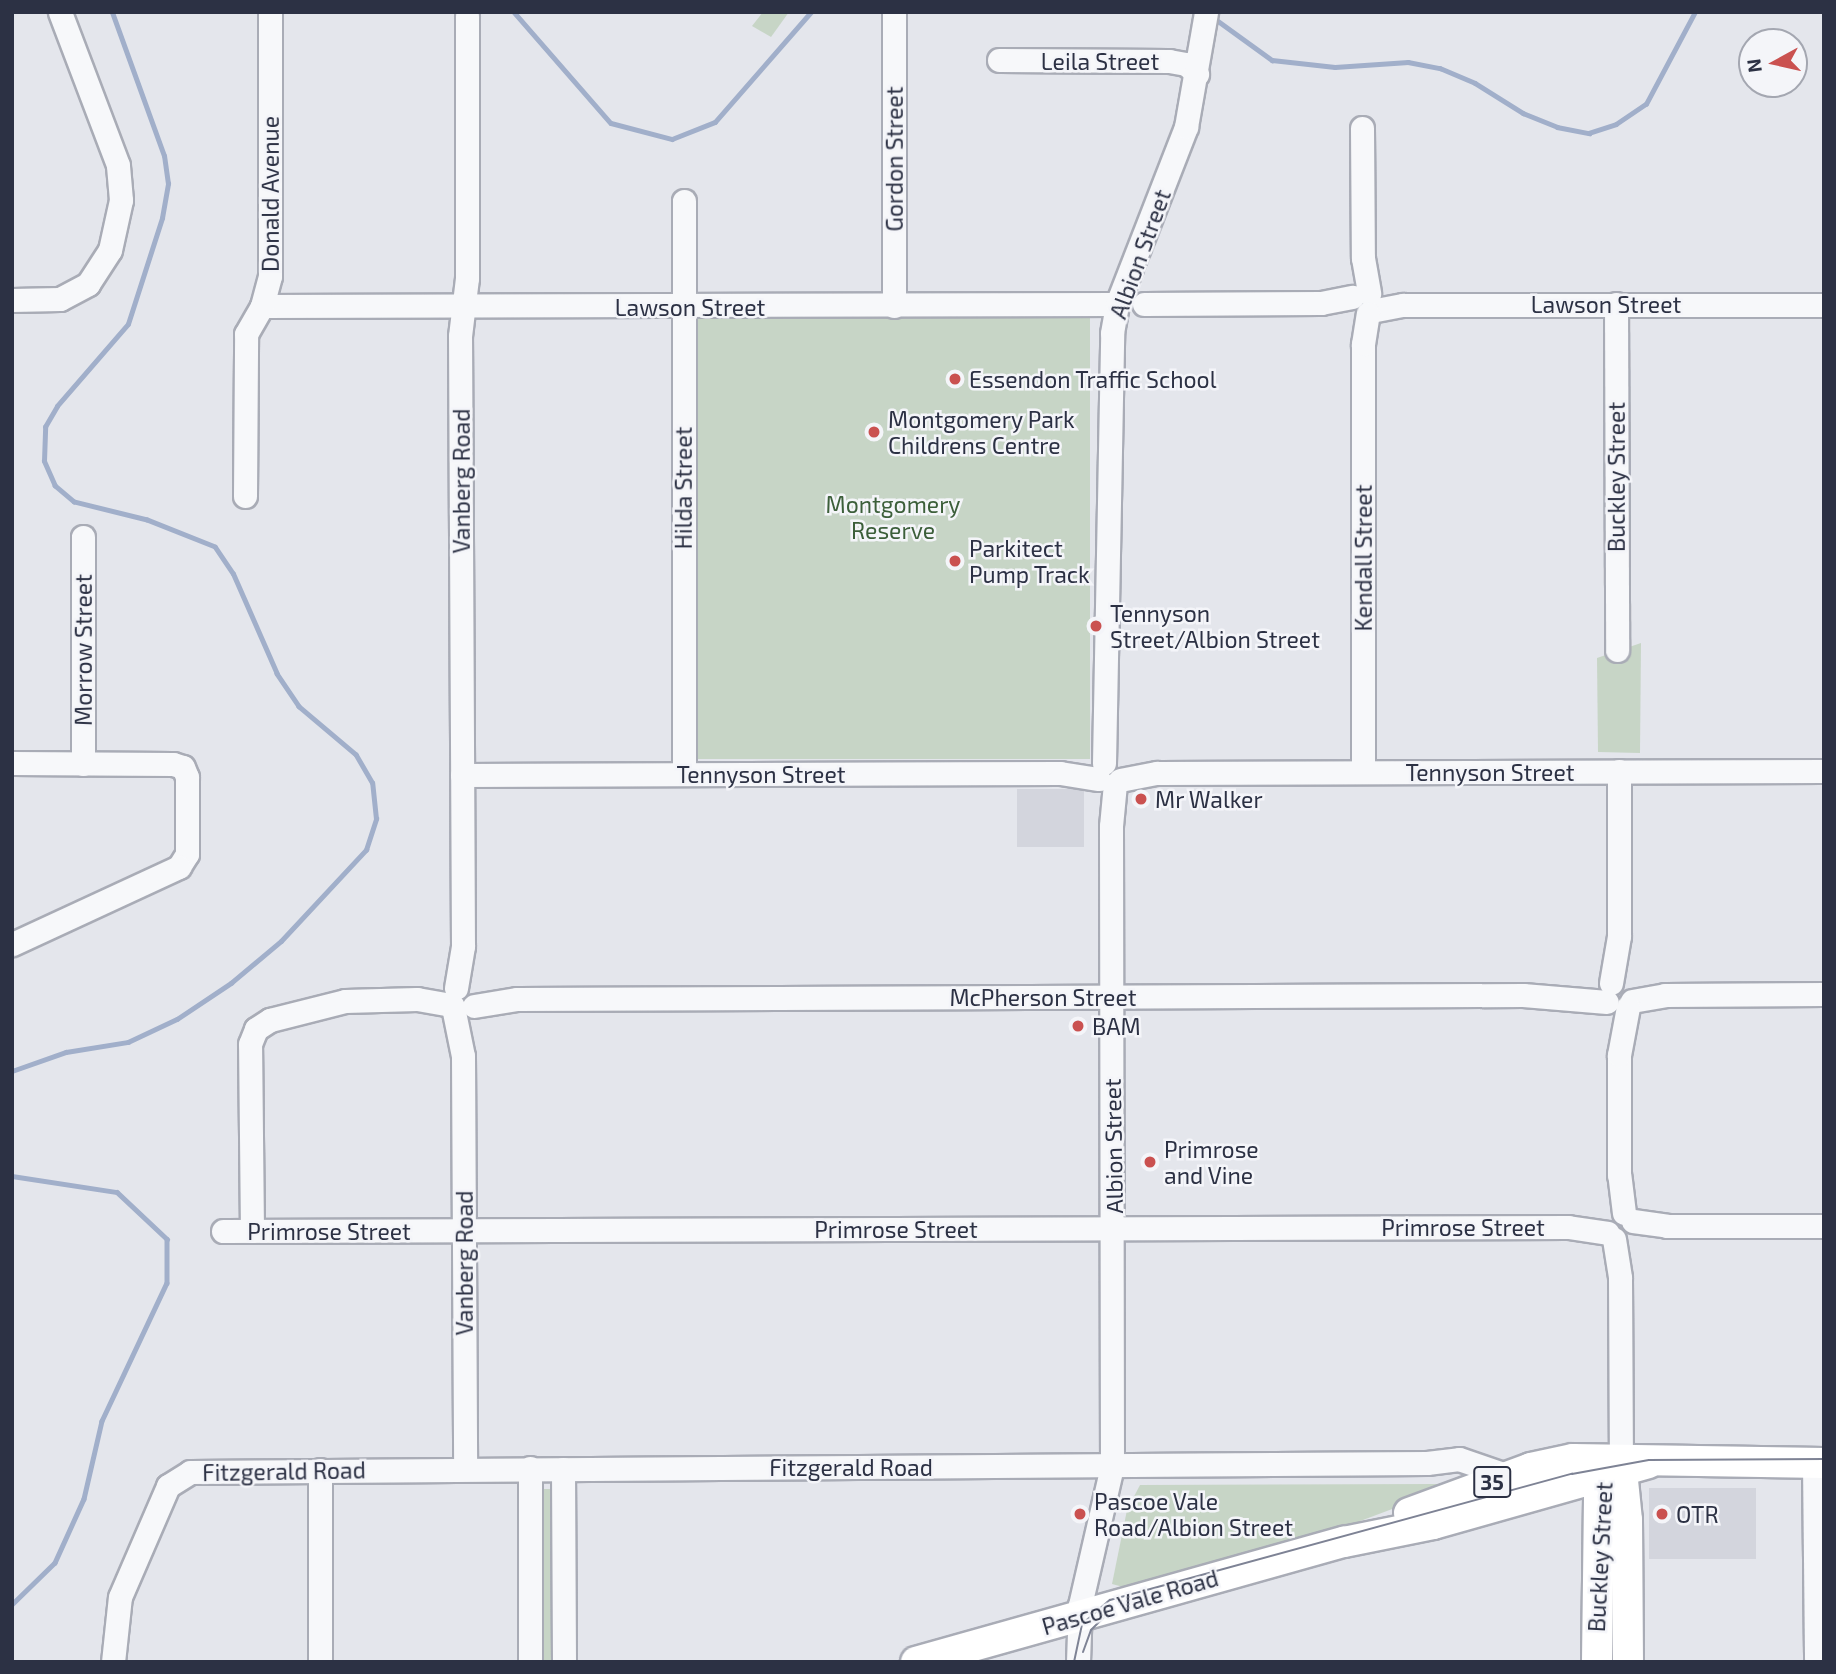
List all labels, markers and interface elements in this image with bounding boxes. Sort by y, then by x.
north arrow [1738,28,1808,98]
street label: Leila Street [1041,47,1159,75]
text: N [1741,57,1766,74]
street label: Gordon Street [880,86,908,232]
street label: Donald Avenue [256,116,284,272]
street label: Albion Street [1104,186,1176,322]
street label: Lawson Street [1531,290,1681,318]
street label: Lawson Street [615,293,765,321]
place label: Essendon Traffic School [969,365,1217,393]
marker: Essendon Traffic School [947,371,963,387]
street label: Buckley Street [1602,402,1630,552]
place label: Montgomery Park Childrens Centre [888,405,1075,459]
street label: Vanberg Road [447,409,475,553]
marker: Montgomery Park Childrens Centre [866,424,882,440]
street label: Hilda Street [669,427,697,549]
street label: Kendall Street [1349,484,1377,632]
park label: Montgomery Reserve [825,490,961,544]
place label: Parkitect Pump Track [969,534,1090,588]
marker: Parkitect Pump Track [947,553,963,569]
street label: Morrow Street [69,574,97,726]
place label: Tennyson Street/Albion Street [1110,599,1320,653]
marker: Tennyson Street/Albion Street [1088,618,1104,634]
street label: Tennyson Street [1405,758,1575,786]
street label: Tennyson Street [676,760,846,788]
place label: Mr Walker [1155,785,1263,813]
marker: Mr Walker [1133,791,1149,807]
street label: McPherson Street [949,983,1137,1011]
place label: BAM [1092,1012,1141,1040]
marker: BAM [1070,1018,1086,1034]
street label: Albion Street [1098,1078,1128,1214]
place label: Primrose and Vine [1164,1135,1259,1189]
marker: Primrose and Vine [1142,1154,1158,1170]
street label: Vanberg Road [450,1191,478,1335]
street label: Primrose Street [1381,1213,1545,1241]
street label: Primrose Street [814,1215,978,1243]
street label: Primrose Street [247,1217,411,1245]
street label: Fitzgerald Road [769,1453,933,1481]
street label: Fitzgerald Road [202,1456,366,1486]
road number: 35 [1473,1464,1511,1500]
street label: Buckley Street [1582,1481,1618,1633]
place label: Pascoe Vale Road/Albion Street [1094,1487,1293,1541]
place label: OTR [1676,1500,1719,1528]
marker: Pascoe Vale Road/Albion Street [1072,1506,1088,1522]
marker: OTR [1654,1506,1670,1522]
street label: Pascoe Vale Road [1038,1564,1222,1640]

